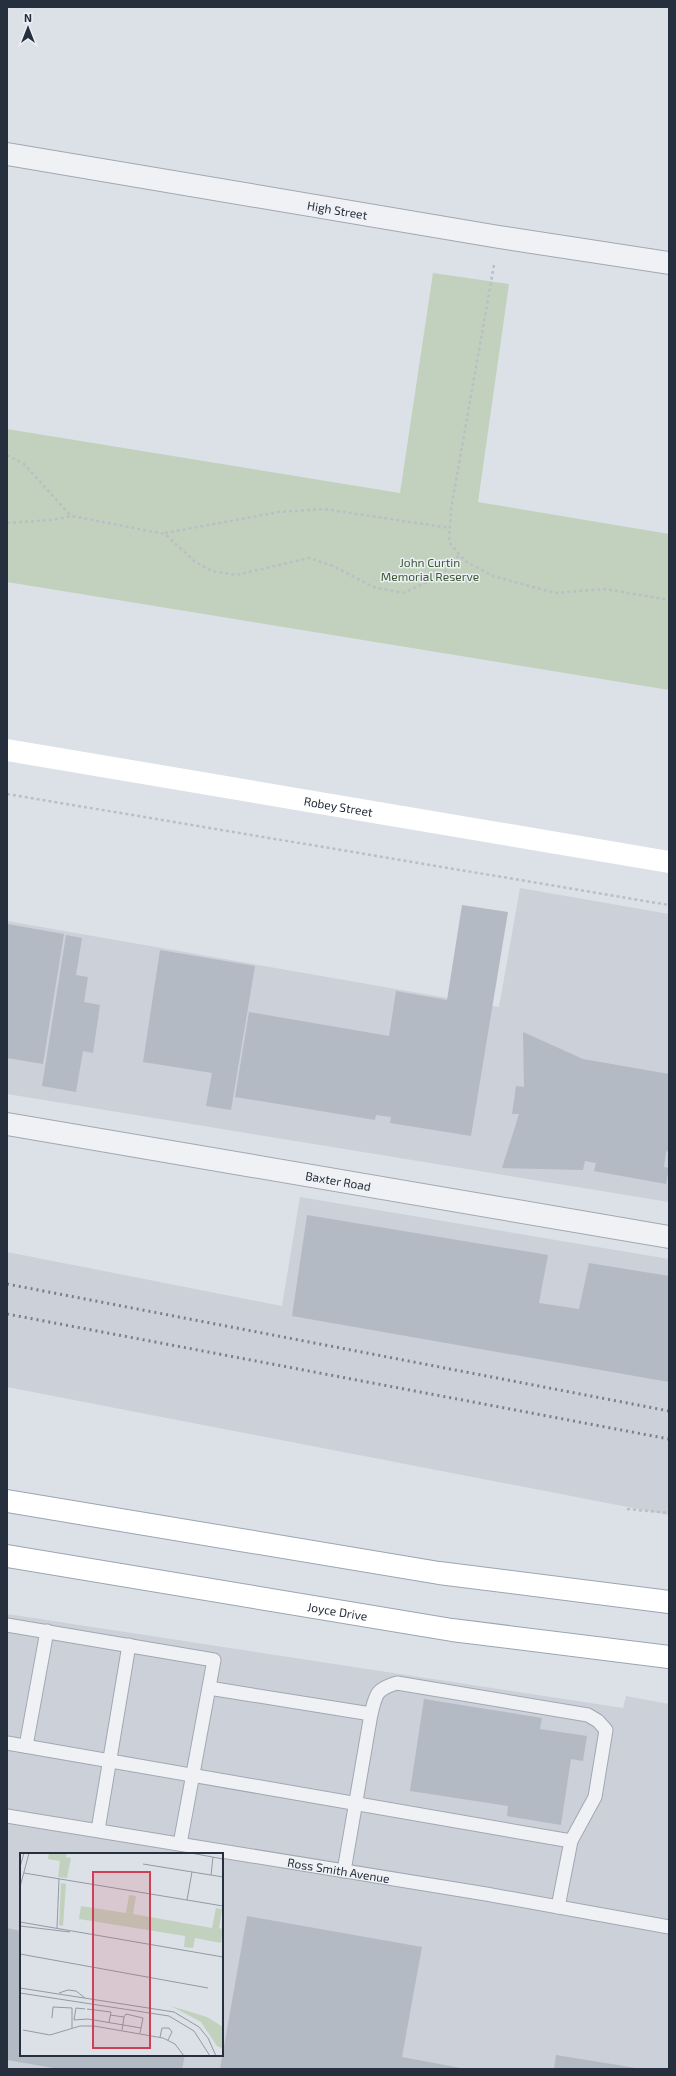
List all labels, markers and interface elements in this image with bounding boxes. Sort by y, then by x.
north arrow [8,8,48,48]
text: N [24,11,32,24]
street label: High Street [306,198,369,222]
park label: John Curtin Memorial Reserve [381,555,479,583]
street label: Robey Street [303,793,374,819]
street label: Baxter Road [304,1168,372,1193]
street label: Joyce Drive [306,1599,368,1623]
inset map [20,1853,223,2056]
street label: Ross Smith Avenue [286,1855,391,1885]

